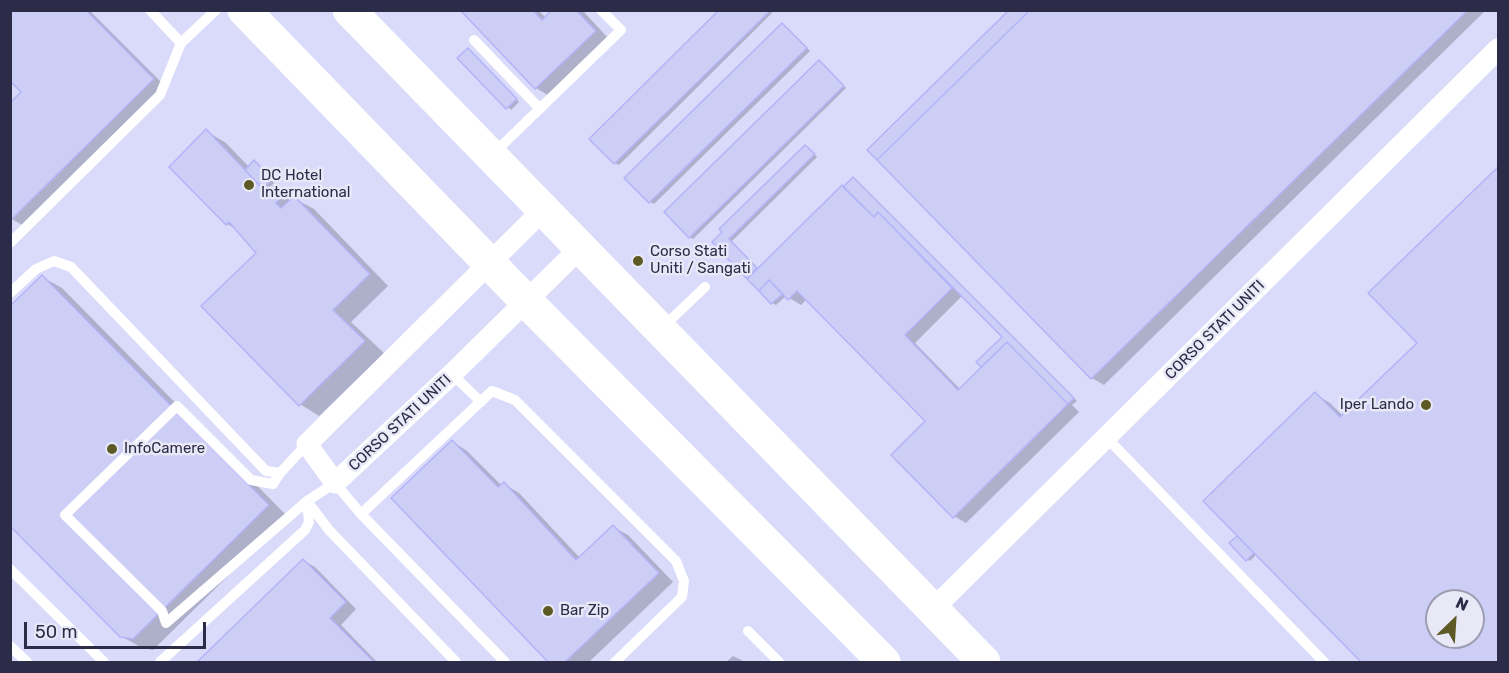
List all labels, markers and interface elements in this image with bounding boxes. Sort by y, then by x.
place label: DC Hotel International [261,167,350,202]
marker: DC Hotel International [242,178,256,192]
place label: Corso Stati Uniti / Sangati [650,243,751,278]
marker: Corso Stati Uniti / Sangati [631,254,645,268]
street label: CORSO STATI UNITI [1162,277,1268,383]
street label: CORSO STATI UNITI [345,371,455,475]
place label: Iper Lando [1340,396,1414,414]
marker: Iper Lando [1419,398,1433,412]
place label: InfoCamere [124,440,205,458]
marker: InfoCamere [105,442,119,456]
north arrow [1425,589,1485,649]
text: N [1453,593,1471,615]
place label: Bar Zip [560,602,609,620]
marker: Bar Zip [541,604,555,618]
scale bar [27,610,208,648]
text: 50 m [35,621,78,643]

